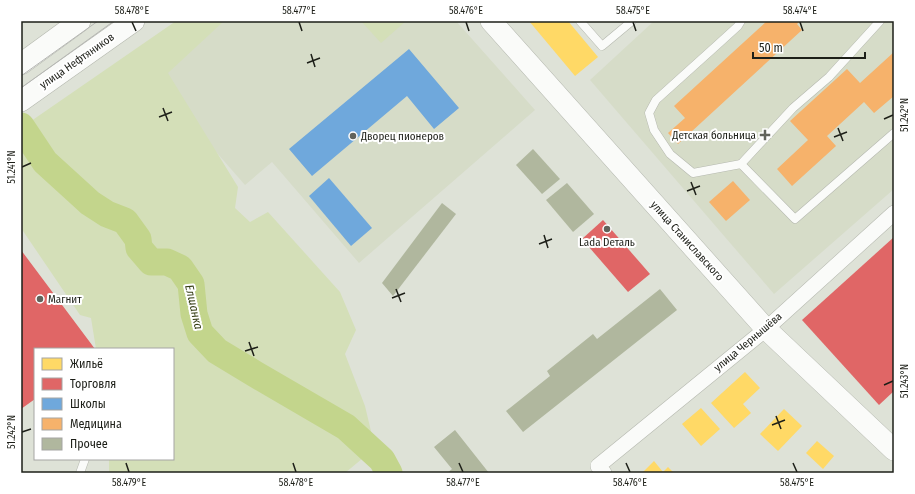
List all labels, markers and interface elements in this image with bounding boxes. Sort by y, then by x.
text: 58.478°E [115,5,149,17]
text: 58.477°E [282,5,316,17]
text: 58.476°E [449,5,483,17]
text: 58.475°E [616,5,650,17]
text: 58.474°E [783,5,817,17]
street label: улица Нефтяников [37,30,117,92]
scale bar [753,34,865,60]
text: 50 m [759,41,783,55]
text: 51.242°N [899,98,911,132]
place label: Детская больница [671,129,756,142]
marker: Детская больница [759,129,771,141]
place label: Дворец пионеров [360,130,444,143]
marker: Дворец пионеров [348,131,358,141]
text: 51.241°N [6,150,18,184]
street label: улица Станиславского [648,198,726,284]
marker: Lada Dеталь [602,224,612,234]
place label: Lada Dеталь [579,236,635,249]
water label: Елшанка [182,283,206,331]
place label: Магнит [48,293,82,306]
marker: Магнит [35,294,45,304]
street label: улица Чернышёва [711,310,785,374]
legend [34,348,174,460]
text: Жильё [70,357,103,371]
text: 51.243°N [899,364,911,398]
text: Торговля [70,377,116,391]
text: Школы [70,397,106,411]
text: 51.242°N [6,415,18,449]
text: Медицина [70,417,122,431]
text: Прочее [70,437,108,451]
text: 58.479°E [112,477,146,489]
text: 58.478°E [279,477,313,489]
text: 58.477°E [446,477,480,489]
text: 58.476°E [613,477,647,489]
text: 58.475°E [780,477,814,489]

